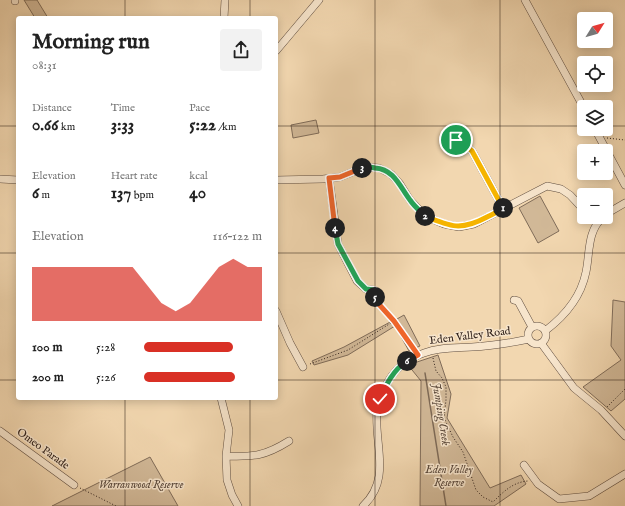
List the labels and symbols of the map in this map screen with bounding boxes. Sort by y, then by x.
north arrow [577,12,613,48]
pin [439,123,473,157]
pin: 3 [352,158,372,178]
pin: 1 [493,198,513,218]
pin: 2 [415,206,435,226]
pin: 4 [325,218,345,238]
pin: 5 [365,287,385,307]
street label: Eden Valley Road [429,324,512,348]
pin: 6 [397,351,417,371]
water label: Jumping Creek [428,381,453,447]
pin [363,382,397,416]
street label: Omeo Parade [14,425,72,473]
park label: Eden Valley Reserve [424,463,474,490]
park label: Warranwood Reserve [99,478,184,492]

